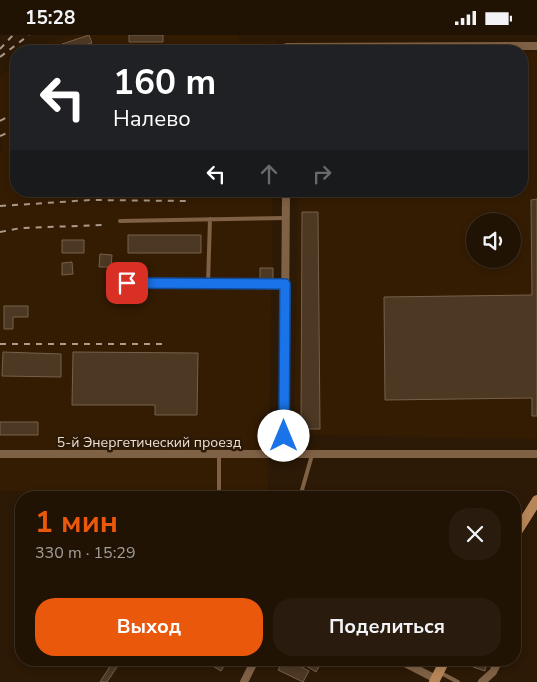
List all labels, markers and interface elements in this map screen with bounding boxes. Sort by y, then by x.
text: 15:28 [25,5,75,31]
text: 160 m [113,59,216,106]
icon: left [30,65,95,130]
text: Налево [113,104,191,134]
icon: left [202,160,230,188]
icon: ahead [255,160,283,188]
icon: right [308,160,336,188]
map controls [466,213,521,268]
button: sound [466,213,521,268]
pin [106,262,148,304]
icon: arrive [113,269,141,297]
position arrow [257,409,309,461]
street label: 5-й Энергетический проезд [57,433,241,452]
text: 1 мин [35,502,118,543]
button: close [449,508,501,560]
text: 330 m · 15:29 [35,542,136,564]
button: Выход [35,598,263,656]
button: Поделиться [273,598,501,656]

